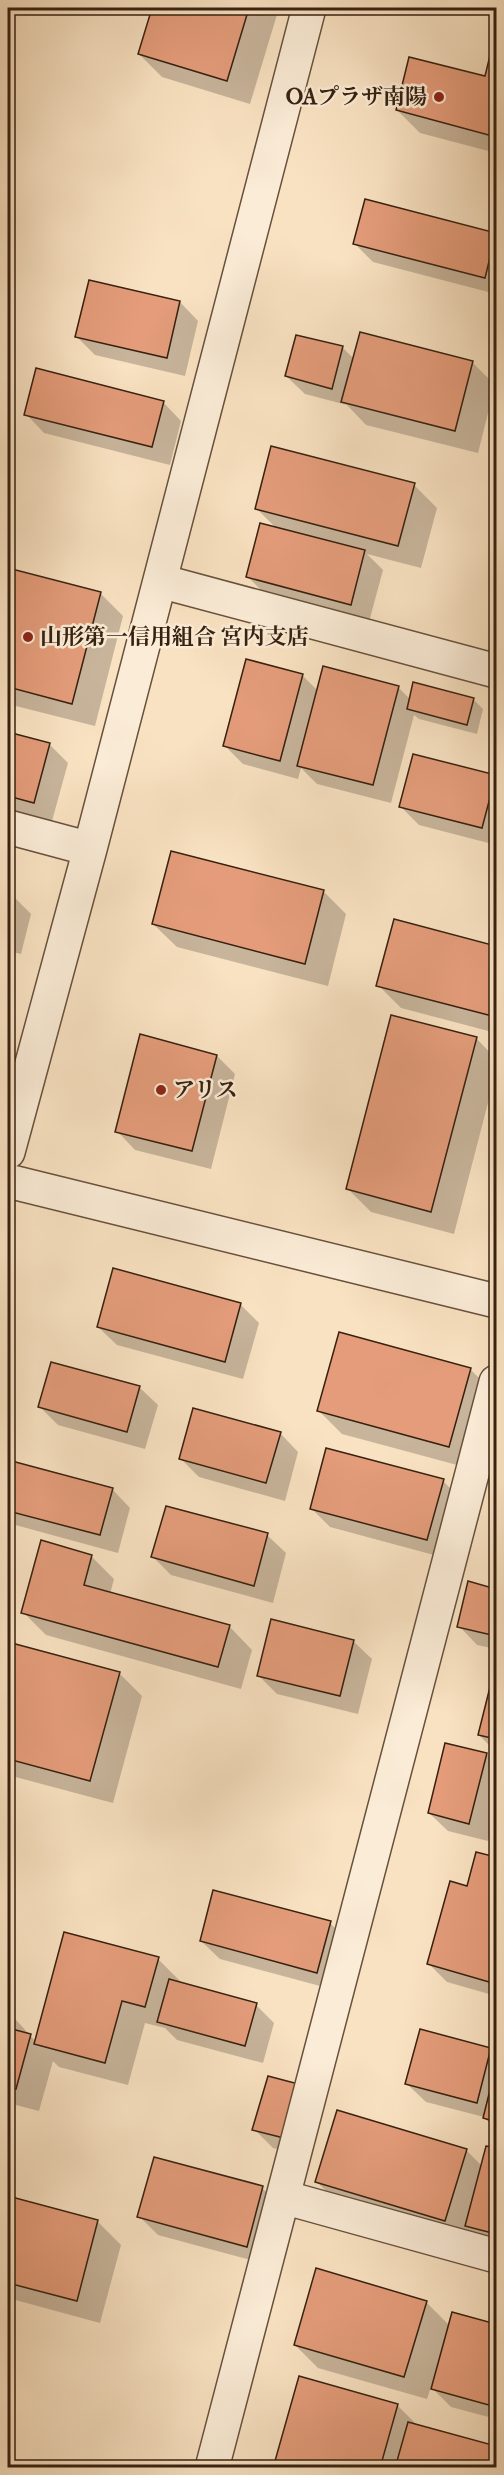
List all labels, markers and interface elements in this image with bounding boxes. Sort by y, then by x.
place label: OAプラザ南陽 [286,84,427,110]
marker: OAプラザ南陽 [432,90,446,104]
place label: 山形第一信用組合 宮内支店 [40,624,309,650]
marker: 山形第一信用組合 宮内支店 [21,630,35,644]
place label: アリス [173,1077,238,1103]
marker: アリス [154,1083,168,1097]

